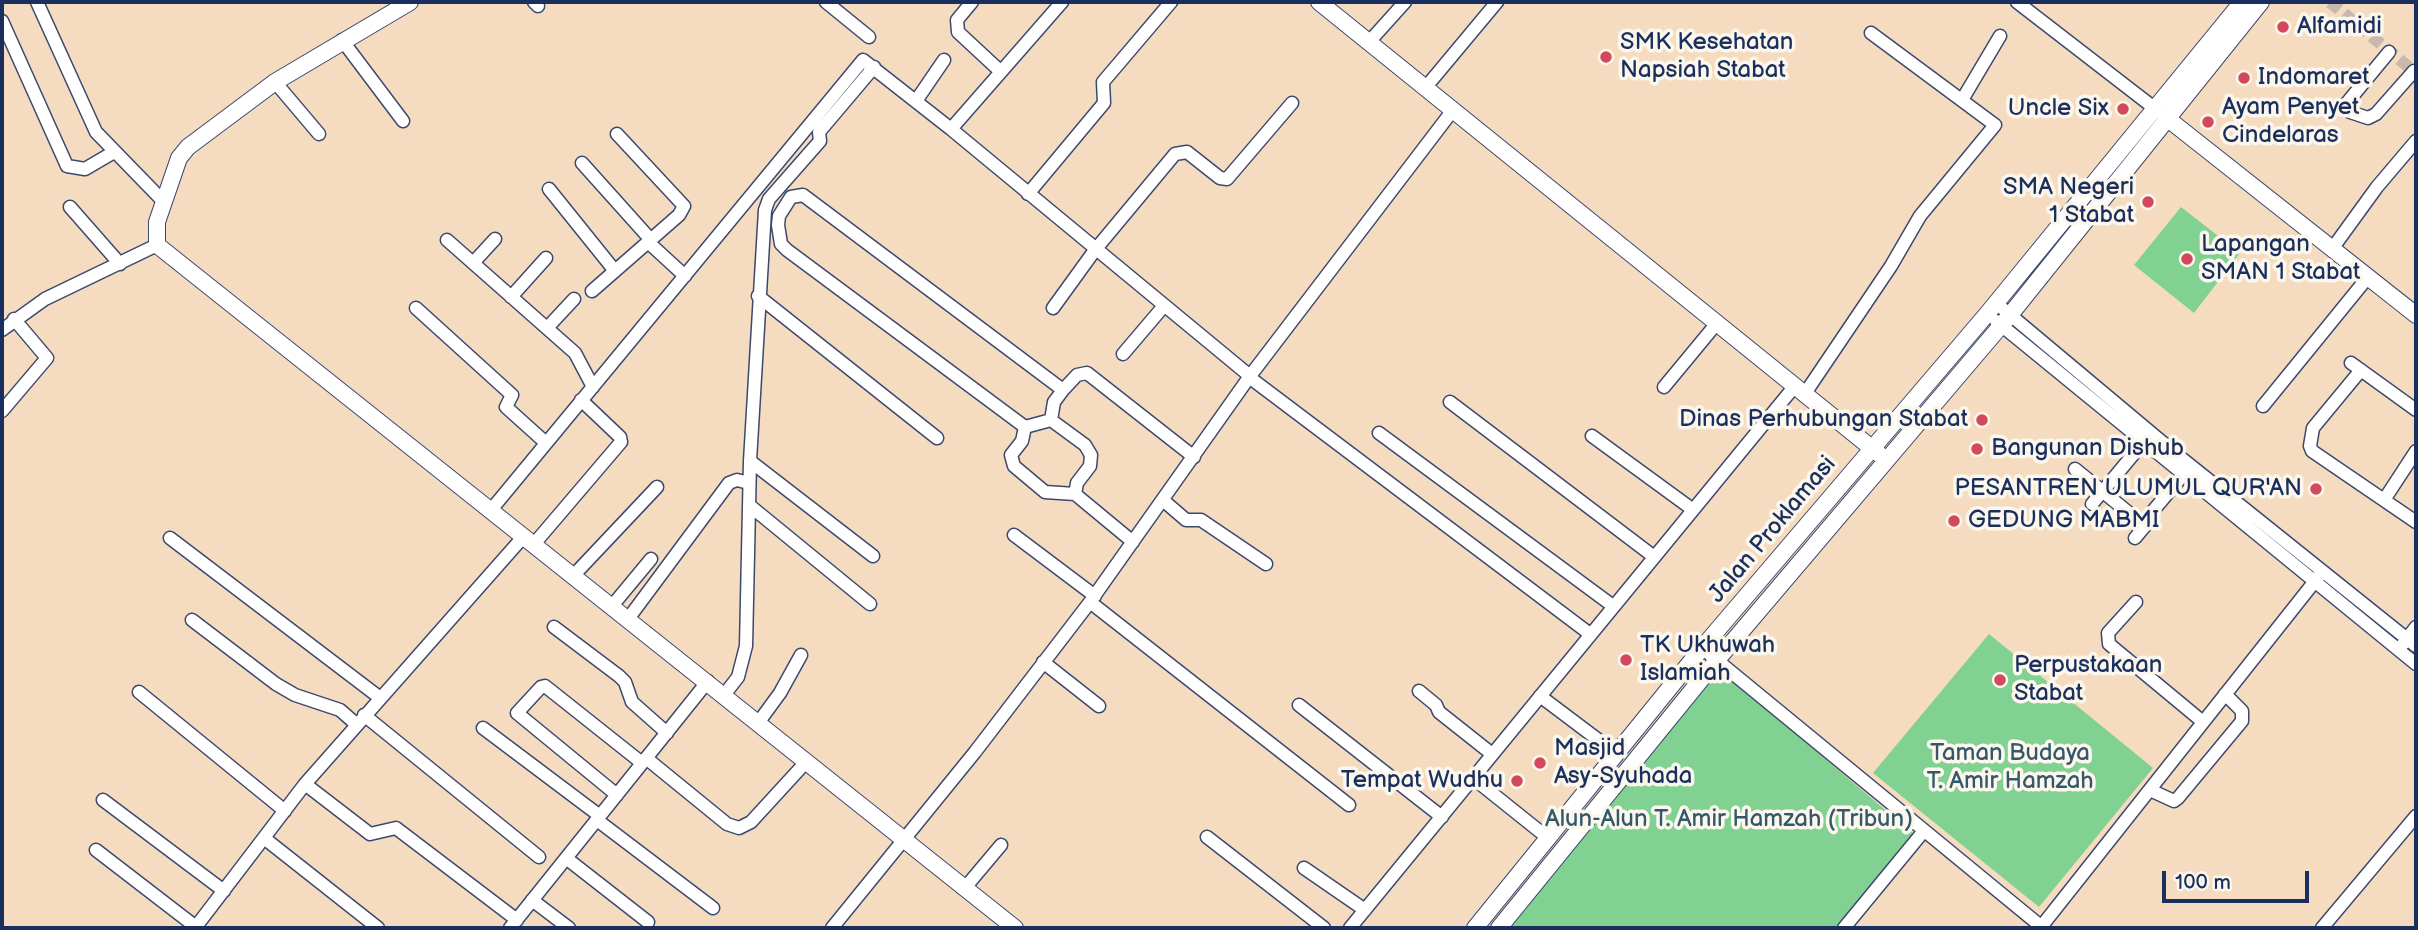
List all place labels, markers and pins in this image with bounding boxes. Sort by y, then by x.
place label: Alfamidi [2297,13,2382,41]
marker: Alfamidi [2275,19,2291,35]
place label: SMK Kesehatan Napsiah Stabat [1620,29,1793,85]
marker: SMK Kesehatan Napsiah Stabat [1598,49,1614,65]
place label: Indomaret [2258,64,2370,92]
marker: Indomaret [2236,70,2252,86]
place label: Ayam Penyet Cindelaras [2222,94,2359,150]
place label: Uncle Six [2008,95,2109,123]
marker: Uncle Six [2115,101,2131,117]
marker: Ayam Penyet Cindelaras [2200,114,2216,130]
place label: SMA Negeri 1 Stabat [2003,174,2134,230]
marker: SMA Negeri 1 Stabat [2140,194,2156,210]
place label: Lapangan SMAN 1 Stabat [2201,231,2360,287]
marker: Lapangan SMAN 1 Stabat [2179,251,2195,267]
place label: Dinas Perhubungan Stabat [1679,406,1968,434]
marker: Dinas Perhubungan Stabat [1974,412,1990,428]
place label: Bangunan Dishub [1991,435,2184,463]
marker: Bangunan Dishub [1969,441,1985,457]
place label: PESANTREN ULUMUL QUR'AN [1955,475,2302,503]
marker: PESANTREN ULUMUL QUR'AN [2308,481,2324,497]
place label: GEDUNG MABMI [1968,507,2159,535]
marker: GEDUNG MABMI [1946,513,1962,529]
place label: TK Ukhuwah Islamiah [1640,632,1775,688]
marker: TK Ukhuwah Islamiah [1618,652,1634,668]
place label: Perpustakaan Stabat [2014,652,2162,708]
marker: Perpustakaan Stabat [1992,672,2008,688]
place label: Masjid Asy-Syuhada [1554,735,1692,791]
marker: Masjid Asy-Syuhada [1532,755,1548,771]
place label: Tempat Wudhu [1341,767,1503,795]
marker: Tempat Wudhu [1509,773,1525,789]

